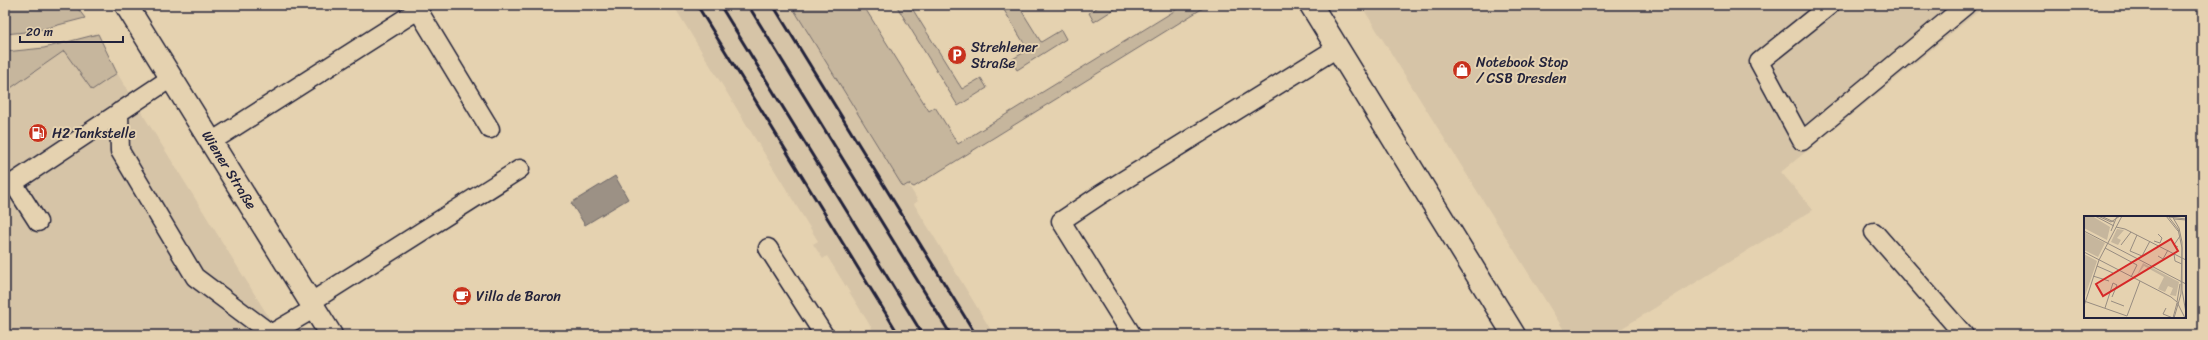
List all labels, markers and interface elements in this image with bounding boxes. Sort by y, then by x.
scale bar [20,18,123,44]
text: 20 m [26,21,53,43]
place label: Strehlener Straße [971,35,1039,76]
parking icon: Strehlener Straße [946,44,968,66]
place label: Notebook Stop / CSB Dresden [1476,50,1569,91]
shop icon: Notebook Stop / CSB Dresden [1451,59,1473,81]
place label: H2 Tankstelle [52,121,136,146]
fuel station icon: H2 Tankstelle [27,122,49,144]
street label: Wiener Straße [195,125,263,215]
inset map [2084,216,2186,318]
place label: Villa de Baron [476,284,561,309]
cafe icon: Villa de Baron [451,285,473,307]

